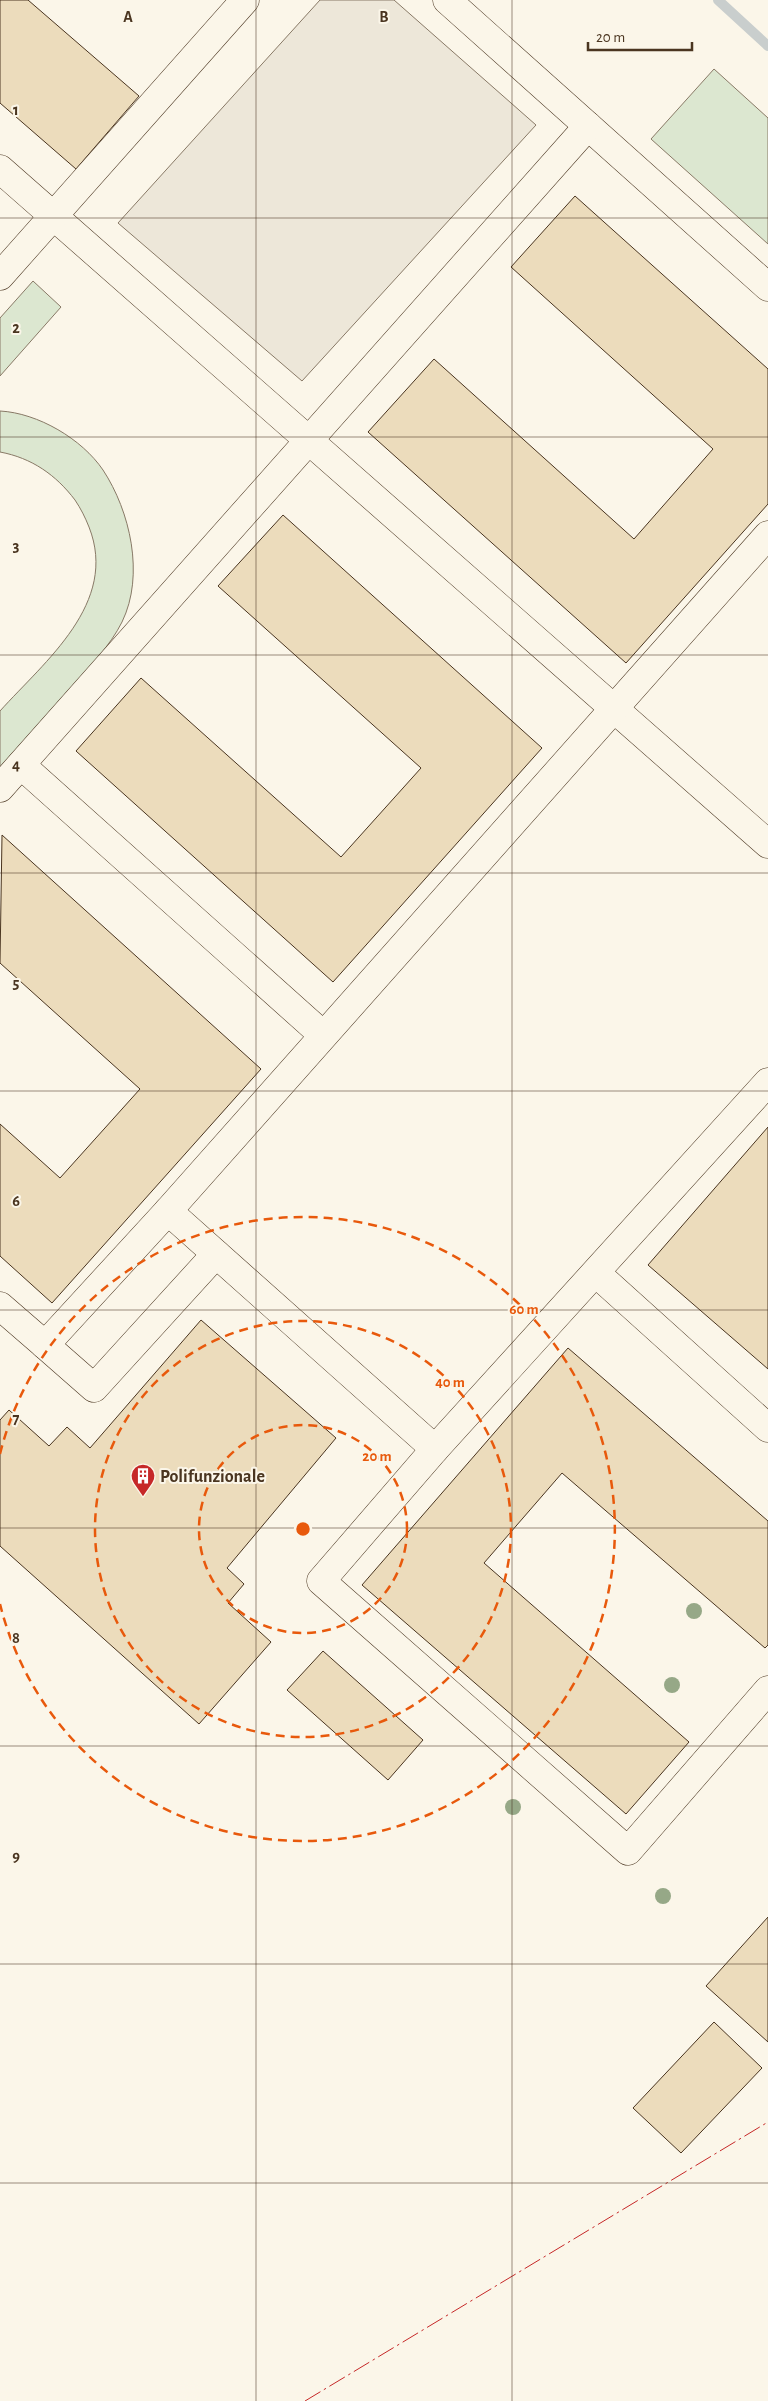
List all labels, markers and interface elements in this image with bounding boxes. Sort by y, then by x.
text: A [123,9,133,25]
text: B [379,9,389,25]
scale bar [588,20,692,52]
text: 20 m [596,30,625,45]
text: 1 [13,102,19,118]
text: 2 [12,320,20,336]
text: 3 [13,538,20,554]
text: 4 [12,757,20,773]
text: 5 [13,975,20,991]
text: 6 [12,1193,20,1209]
text: 60 m [509,1302,539,1317]
text: 40 m [435,1375,465,1390]
text: 7 [13,1411,20,1427]
text: 20 m [362,1449,392,1464]
building icon: Polifunzionale [130,1463,156,1497]
place label: Polifunzionale [160,1468,265,1486]
centre of rings [294,1520,312,1538]
text: 8 [12,1630,20,1646]
text: 9 [12,1848,20,1864]

